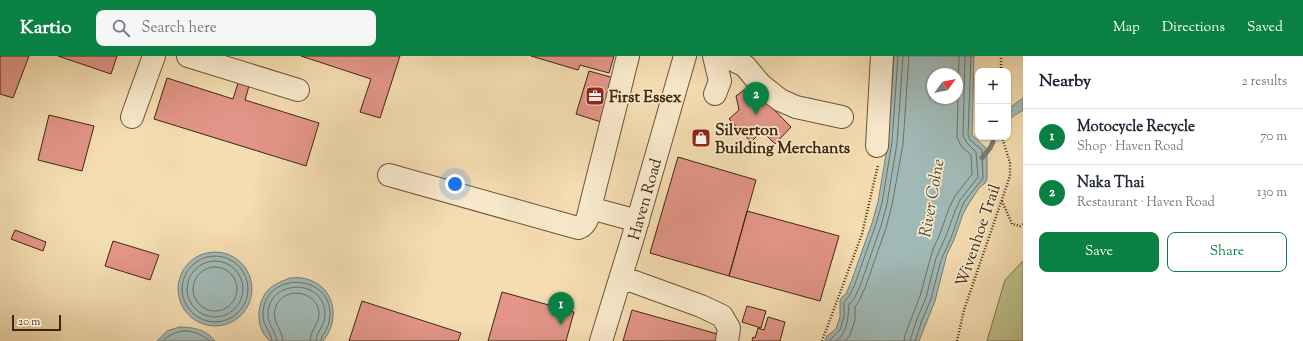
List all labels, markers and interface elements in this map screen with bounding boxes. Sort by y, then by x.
search box [96,10,376,46]
text: Kartio [20,15,72,42]
icon: search [110,17,132,39]
text: Search here [142,18,217,39]
text: Map [1113,18,1140,38]
text: Directions [1162,18,1225,38]
text: Saved [1247,18,1283,38]
north arrow [927,68,963,104]
map controls [975,68,1011,140]
button: + [975,68,1011,104]
text: Nearby [1039,70,1091,94]
text: 2 results [1242,73,1287,91]
pin: 2 [743,82,769,115]
office icon: First Essex [584,85,606,107]
place label: First Essex [609,87,682,110]
button: − [975,104,1011,140]
text: Motocycle Recycle [1077,117,1195,138]
place label: Silverton Building Merchants [715,120,850,161]
shop icon: Silverton Building Merchants [690,127,712,149]
text: 1 [1050,128,1054,146]
text: 70 m [1260,128,1287,146]
text: Shop · Haven Road [1077,138,1184,156]
street label: Haven Road [624,156,669,243]
water label: River Colne [914,157,952,239]
text: Naka Thai [1077,173,1145,194]
your location [445,174,465,194]
street label: Wivenhoe Trail [951,181,1008,290]
text: 2 [1049,184,1055,202]
text: 130 m [1257,184,1287,202]
text: Restaurant · Haven Road [1077,194,1215,212]
button: Save [1039,232,1159,272]
button: Share [1167,232,1287,272]
pin: 1 [548,292,574,325]
scale bar [12,313,61,332]
text: 20 m [18,314,40,330]

